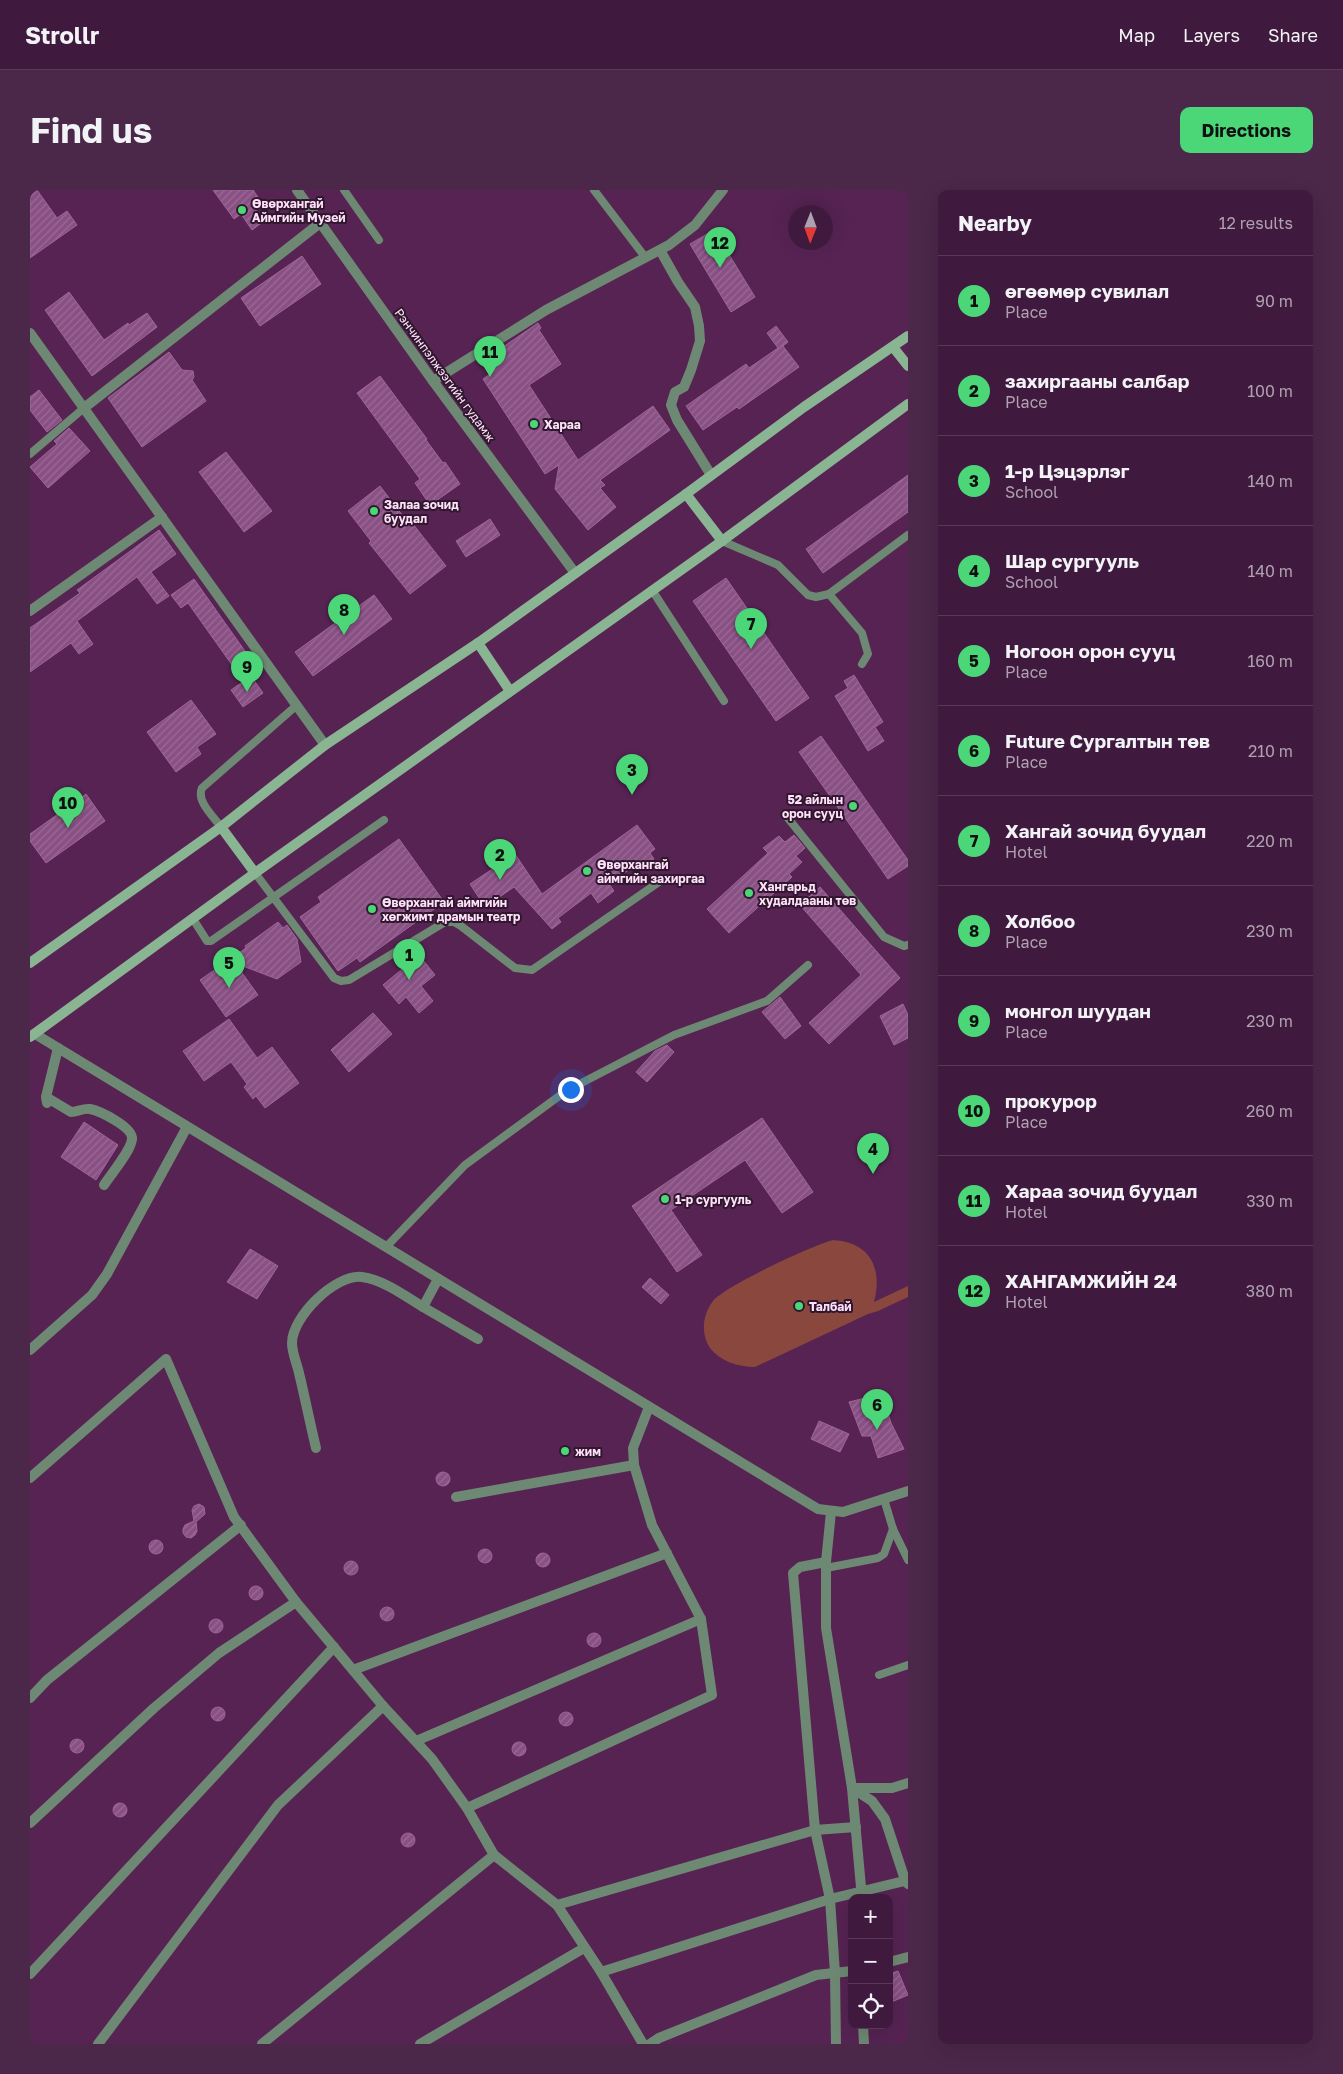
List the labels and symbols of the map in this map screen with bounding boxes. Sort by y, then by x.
place label: Өвөрхангай Аймгийн Музей [252,196,346,225]
marker: Өвөрхангай Аймгийн Музей [236,204,248,216]
north arrow [788,205,833,250]
pin: 12 [704,227,736,268]
street label: Рэнчинпэлжээгийн гудамж [392,305,499,445]
pin: 11 [474,336,506,377]
place label: Хараа [544,417,581,432]
marker: Хараа [528,418,540,430]
place label: Залаа зочид буудал [384,497,459,526]
marker: Залаа зочид буудал [368,505,380,517]
pin: 8 [328,594,360,635]
pin: 7 [735,608,767,649]
pin: 9 [231,651,263,692]
pin: 3 [616,754,648,795]
pin: 10 [52,787,84,828]
place label: 52 айлын орон сууц [782,792,843,821]
marker: 52 айлын орон сууц [847,800,859,812]
pin: 2 [484,839,516,880]
place label: Өвөрхангай аймгийн захиргаа [597,857,705,886]
marker: Өвөрхангай аймгийн захиргаа [581,865,593,877]
place label: Хангарьд худалдааны төв [759,879,856,908]
marker: Хангарьд худалдааны төв [743,887,755,899]
place label: Өвөрхангай аймгийн хөгжимт драмын театр [382,895,521,924]
marker: Өвөрхангай аймгийн хөгжимт драмын театр [366,903,378,915]
pin: 1 [393,939,425,980]
pin: 5 [213,947,245,988]
your location [558,1077,584,1103]
pin: 4 [857,1133,889,1174]
place label: 1-р сургууль [675,1192,752,1207]
marker: 1-р сургууль [659,1193,671,1205]
place label: Талбай [809,1299,852,1314]
marker: Талбай [793,1300,805,1312]
pin: 6 [861,1389,893,1430]
place label: жим [575,1444,601,1459]
marker: жим [559,1445,571,1457]

